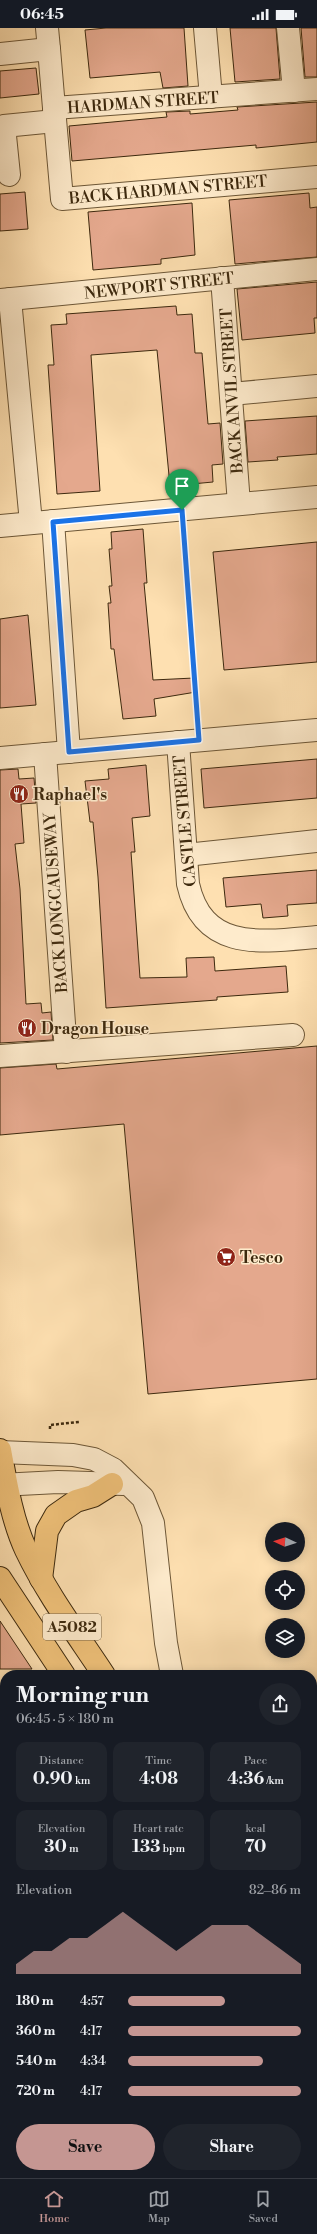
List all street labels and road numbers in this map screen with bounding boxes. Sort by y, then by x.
street label: HARDMAN STREET [66,88,220,118]
street label: BACK HARDMAN STREET [67,171,268,209]
street label: NEWPORT STREET [83,268,235,304]
street label: BACK ANVIL STREET [216,307,248,475]
street label: CASTLE STREET [169,754,201,888]
street label: BACK LONGCAUSEWAY [40,811,72,995]
road number: A5082 [43,1614,101,1640]

